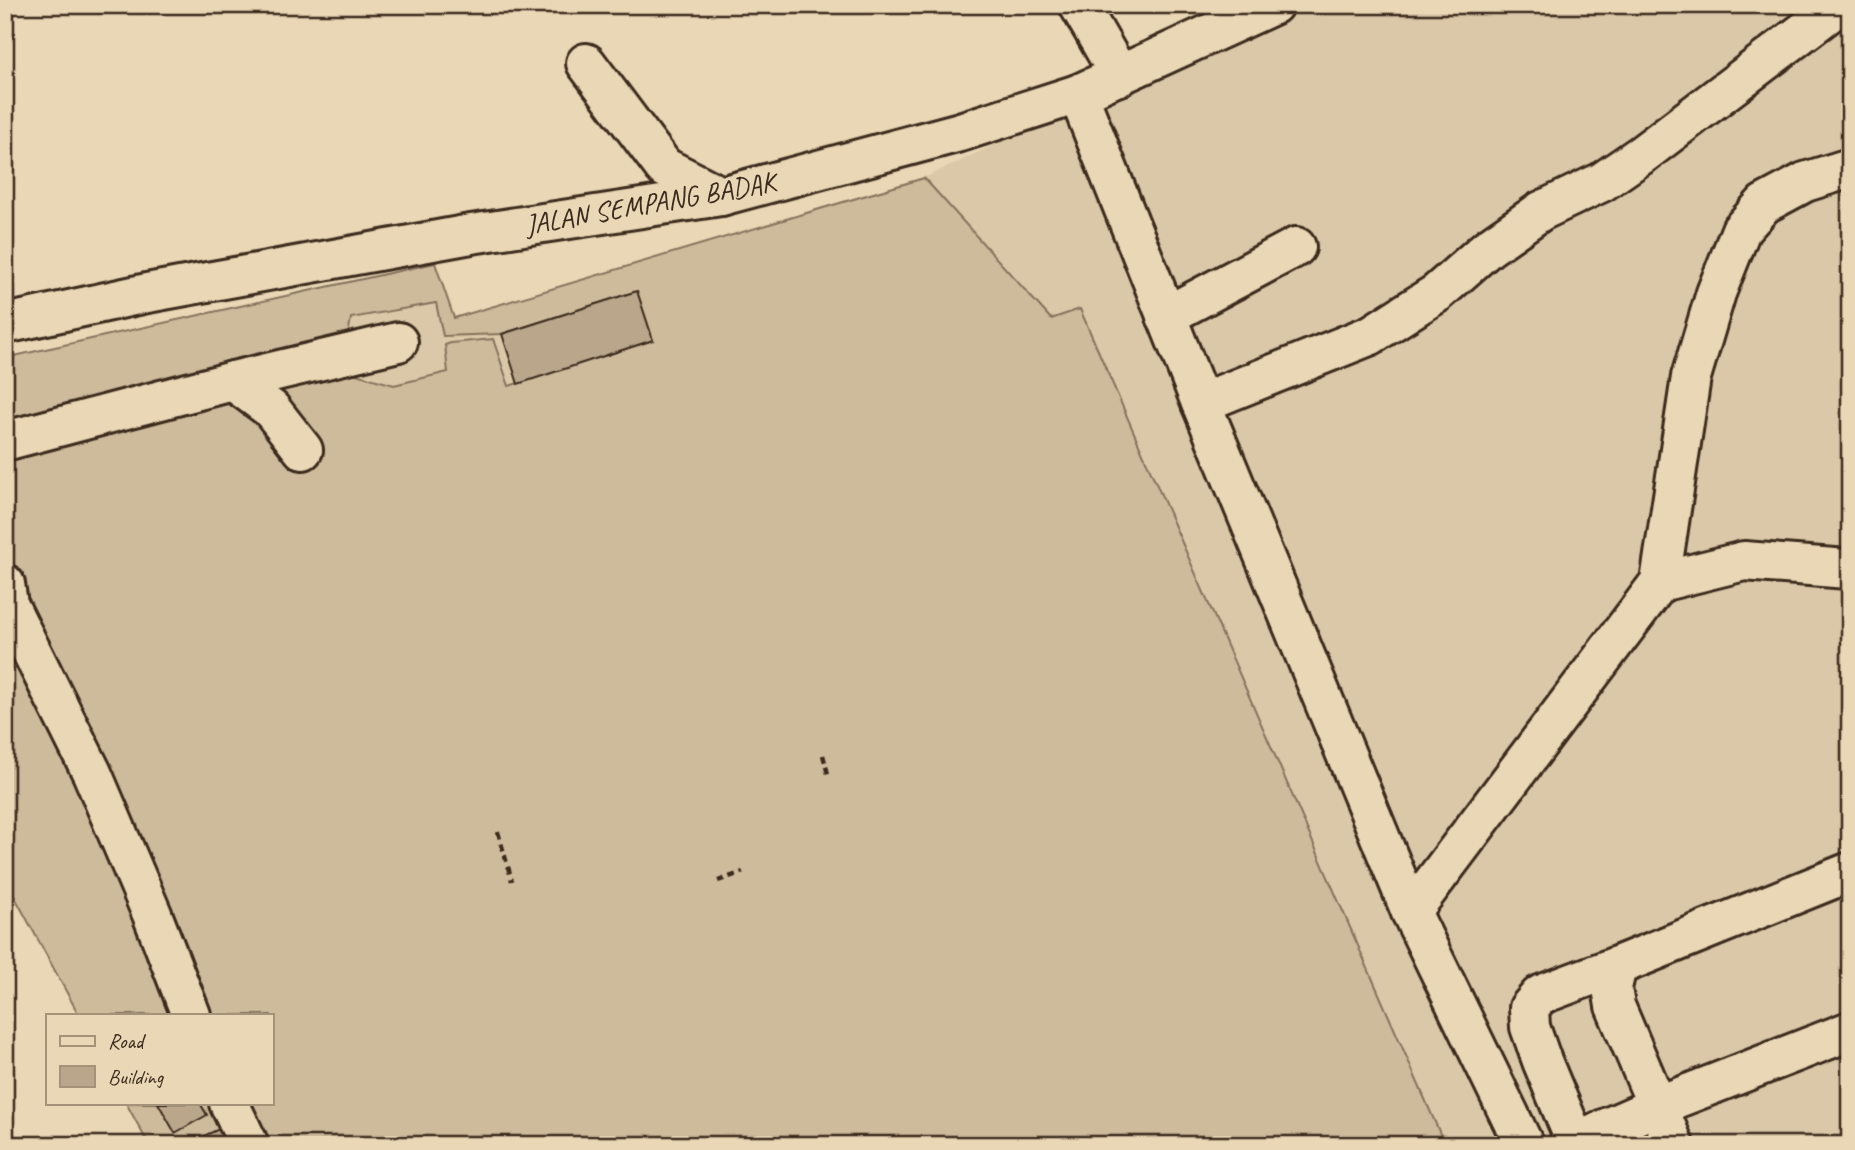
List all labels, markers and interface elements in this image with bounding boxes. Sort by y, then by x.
street label: JALAN SEMPANG BADAK [520,163,783,243]
legend [46,1014,273,1104]
text: Road [108,1028,147,1054]
text: Building [108,1064,165,1090]

